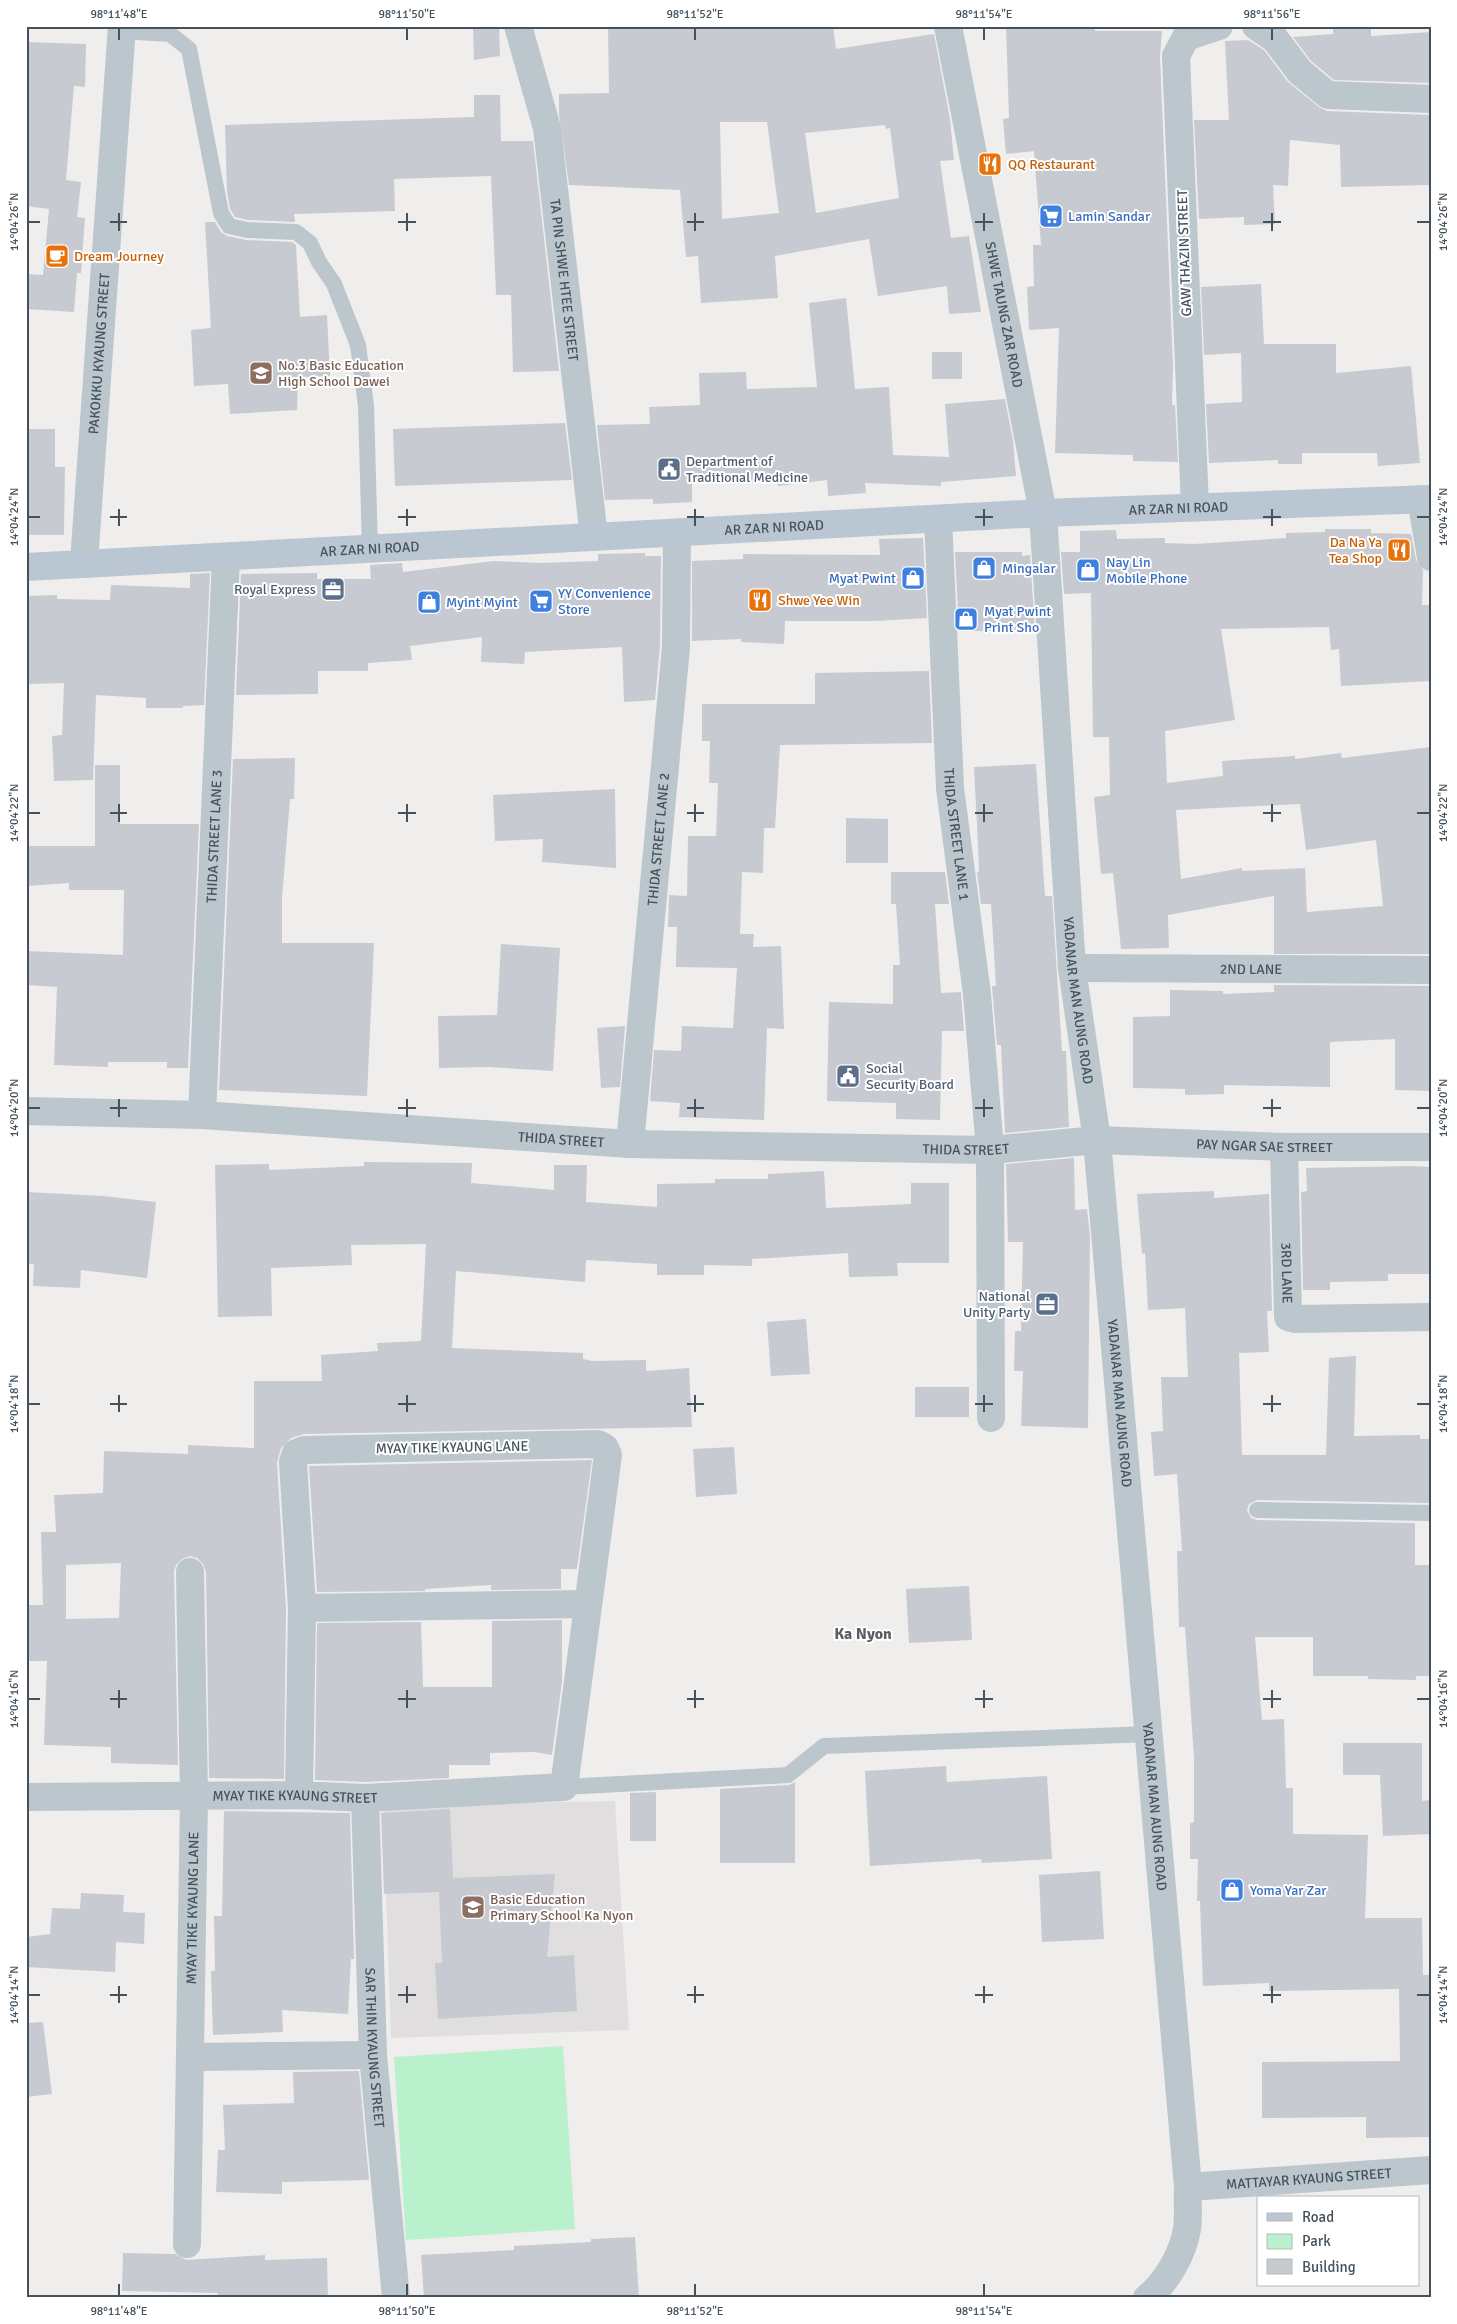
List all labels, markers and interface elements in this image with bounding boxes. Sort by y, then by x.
text: 98°11'48"E [90,7,148,22]
text: 98°11'50"E [378,7,436,22]
text: 98°11'52"E [666,7,724,22]
text: 98°11'54"E [955,7,1013,22]
text: 98°11'56"E [1243,7,1301,22]
restaurant icon: QQ Restaurant [977,151,1003,177]
place label: QQ Restaurant [1008,156,1095,173]
street label: GAW THAZIN STREET [1174,189,1195,317]
text: 14°04'26"N [7,193,22,251]
text: 14°04'26"N [1436,193,1451,251]
street label: TA PIN SHWE HTEE STREET [546,198,582,362]
supermarket icon: Lamin Sandar [1038,203,1064,229]
place label: Lamin Sandar [1068,208,1151,225]
street label: SHWE TAUNG ZAR ROAD [981,240,1026,389]
cafe icon: Dream Journey [44,243,70,269]
place label: Dream Journey [74,248,164,265]
street label: PAKOKKU KYAUNG STREET [85,272,113,435]
place label: No.3 Basic Education High School Dawei [278,357,404,390]
school or university icon: No.3 Basic Education High School Dawei [248,360,274,386]
place label: Department of Traditional Medicine [686,453,808,486]
public building icon: Department of Traditional Medicine [656,456,682,482]
text: 14°04'24"N [7,488,22,546]
text: 14°04'24"N [1436,488,1451,546]
street label: AR ZAR NI ROAD [1128,498,1229,519]
street label: AR ZAR NI ROAD [724,517,824,539]
place label: Da Na Ya Tea Shop [1329,534,1382,567]
restaurant icon: Da Na Ya Tea Shop [1386,537,1412,563]
street label: AR ZAR NI ROAD [319,538,420,560]
place label: Nay Lin Mobile Phone [1106,554,1187,587]
shop icon: Mingalar [971,555,997,581]
shop icon: Nay Lin Mobile Phone [1075,557,1101,583]
place label: Mingalar [1002,560,1056,577]
shop icon: Myat Pwint [900,565,926,591]
place label: Myat Pwint [829,570,896,587]
office icon: Royal Express [320,576,346,602]
place label: Royal Express [234,581,316,598]
place label: YY Convenience Store [558,585,651,618]
restaurant icon: Shwe Yee Win [747,587,773,613]
supermarket icon: YY Convenience Store [528,588,554,614]
shop icon: Myint Myint [416,589,442,615]
place label: Shwe Yee Win [778,592,860,609]
place label: Myint Myint [446,594,518,611]
place label: Myat Pwint Print Sho [984,603,1051,636]
shop icon: Myat Pwint Print Sho [953,606,979,632]
street label: THIDA STREET LANE 1 [940,768,973,902]
street label: THIDA STREET LANE 3 [203,769,226,903]
street label: THIDA STREET LANE 2 [644,772,673,907]
text: 14°04'22"N [7,784,22,842]
text: 14°04'22"N [1436,784,1451,842]
street label: YADANAR MAN AUNG ROAD [1060,916,1097,1085]
street label: 2ND LANE [1220,961,1282,978]
place label: Social Security Board [866,1060,954,1093]
public building icon: Social Security Board [835,1063,861,1089]
text: 14°04'20"N [7,1079,22,1137]
text: 14°04'20"N [1436,1079,1451,1137]
street label: THIDA STREET [517,1128,605,1151]
street label: PAY NGAR SAE STREET [1196,1136,1333,1156]
street label: THIDA STREET [923,1140,1010,1159]
street label: 3RD LANE [1277,1242,1296,1304]
place label: National Unity Party [963,1288,1030,1321]
office icon: National Unity Party [1034,1291,1060,1317]
street label: YADANAR MAN AUNG ROAD [1104,1318,1135,1488]
text: 14°04'18"N [7,1375,22,1433]
text: 14°04'18"N [1436,1375,1451,1433]
street label: MYAY TIKE KYAUNG LANE [376,1438,529,1457]
district label: Ka Nyon [834,1624,892,1644]
text: 14°04'16"N [7,1670,22,1728]
text: 14°04'16"N [1436,1670,1451,1728]
street label: YADANAR MAN AUNG ROAD [1139,1722,1170,1891]
street label: MYAY TIKE KYAUNG STREET [212,1787,378,1807]
street label: MYAY TIKE KYAUNG LANE [183,1831,202,1985]
shop icon: Yoma Yar Zar [1219,1877,1245,1903]
place label: Yoma Yar Zar [1250,1882,1327,1899]
place label: Basic Education Primary School Ka Nyon [490,1891,633,1924]
school or university icon: Basic Education Primary School Ka Nyon [460,1894,486,1920]
text: 14°04'14"N [7,1966,22,2024]
text: 14°04'14"N [1436,1966,1451,2024]
street label: SAR THIN KYAUNG STREET [361,1967,388,2129]
street label: MATTAYAR KYAUNG STREET [1225,2165,1392,2193]
legend [1257,2196,1420,2286]
text: Road [1302,2208,1334,2226]
text: Park [1302,2232,1331,2250]
text: Building [1302,2258,1356,2276]
text: 98°11'48"E [90,2304,148,2319]
text: 98°11'50"E [378,2304,436,2319]
text: 98°11'52"E [666,2304,724,2319]
text: 98°11'54"E [955,2304,1013,2319]

